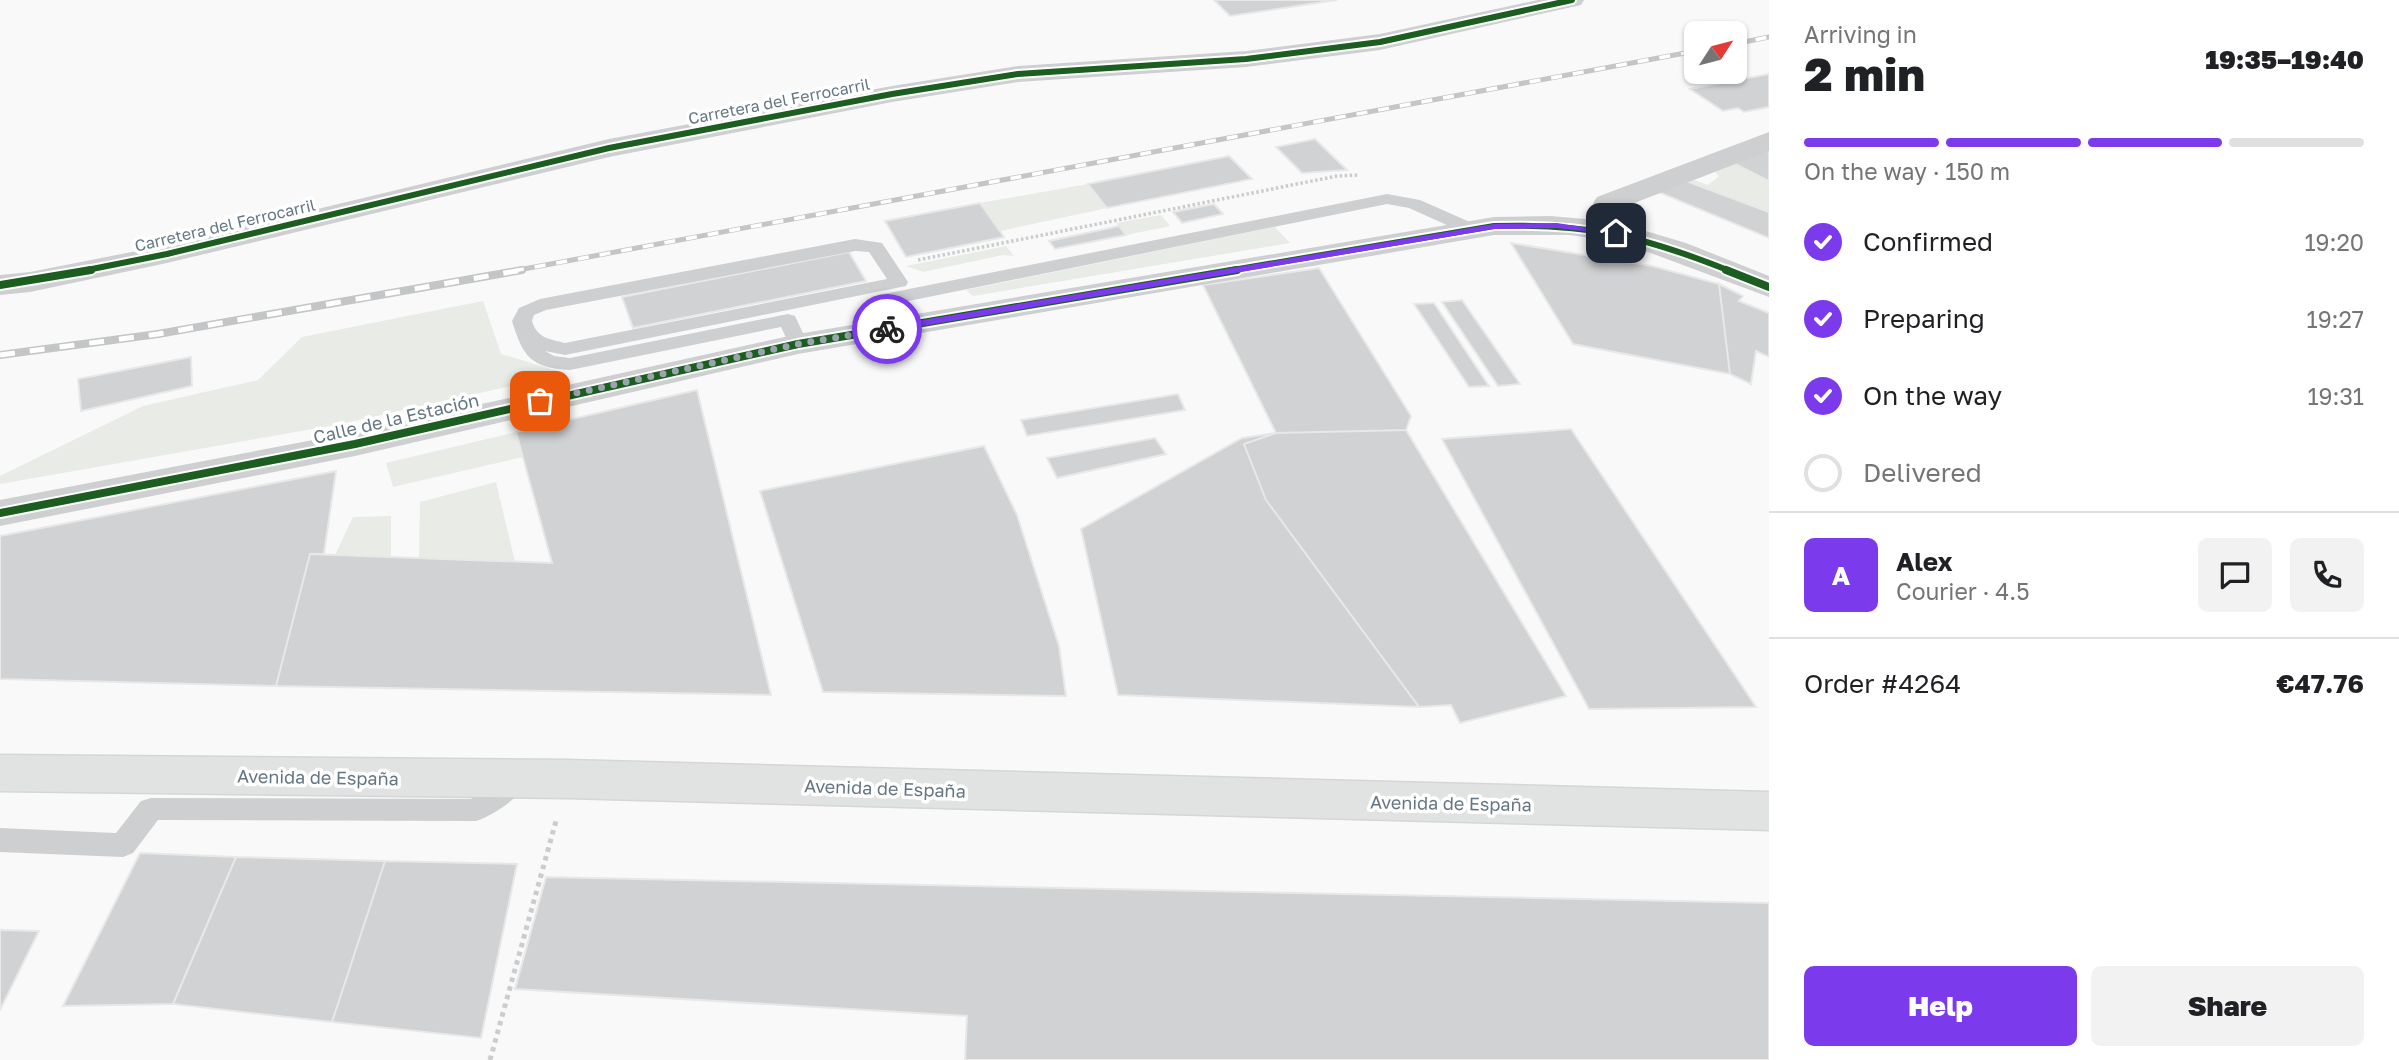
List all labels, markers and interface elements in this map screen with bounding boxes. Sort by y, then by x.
text: Arriving in [1804,20,1917,48]
north arrow [1684,21,1746,84]
map controls [1684,21,1747,84]
text: 19:35–19:40 [2205,44,2364,75]
text: 2 min [1804,46,1925,101]
street label: Carretera del Ferrocarril [686,74,872,128]
text: On the way · 150 m [1804,157,2010,185]
street label: Carretera del Ferrocarril [133,194,317,256]
pin [1586,203,1646,263]
icon: home [1597,214,1635,252]
icon: check [1804,223,1842,261]
text: Confirmed [1863,226,1993,257]
text: 19:20 [2304,228,2364,256]
courier [852,294,922,364]
icon: check [1804,300,1842,338]
text: Preparing [1863,303,1985,334]
text: 19:27 [2307,305,2364,333]
icon: bike [868,310,906,348]
pin [510,371,570,431]
icon: check [1804,377,1842,415]
text: On the way [1863,380,2002,411]
icon: bag [521,382,559,420]
text: 19:31 [2307,382,2364,410]
street label: Calle de la Estación [311,388,481,448]
text: Delivered [1863,457,1982,488]
button: chat [2198,538,2272,612]
button: phone [2290,538,2364,612]
text: Alex [1896,546,1953,577]
text: A [1832,560,1850,591]
text: Courier · 4.5 [1896,577,2029,605]
text: Order #4264 [1804,668,1961,699]
text: €47.76 [2276,668,2364,699]
street label: Avenida de España [237,765,399,789]
street label: Avenida de España [804,774,966,802]
street label: Avenida de España [1370,791,1532,815]
button: Help [1804,966,2077,1046]
button: Share [2091,966,2364,1046]

